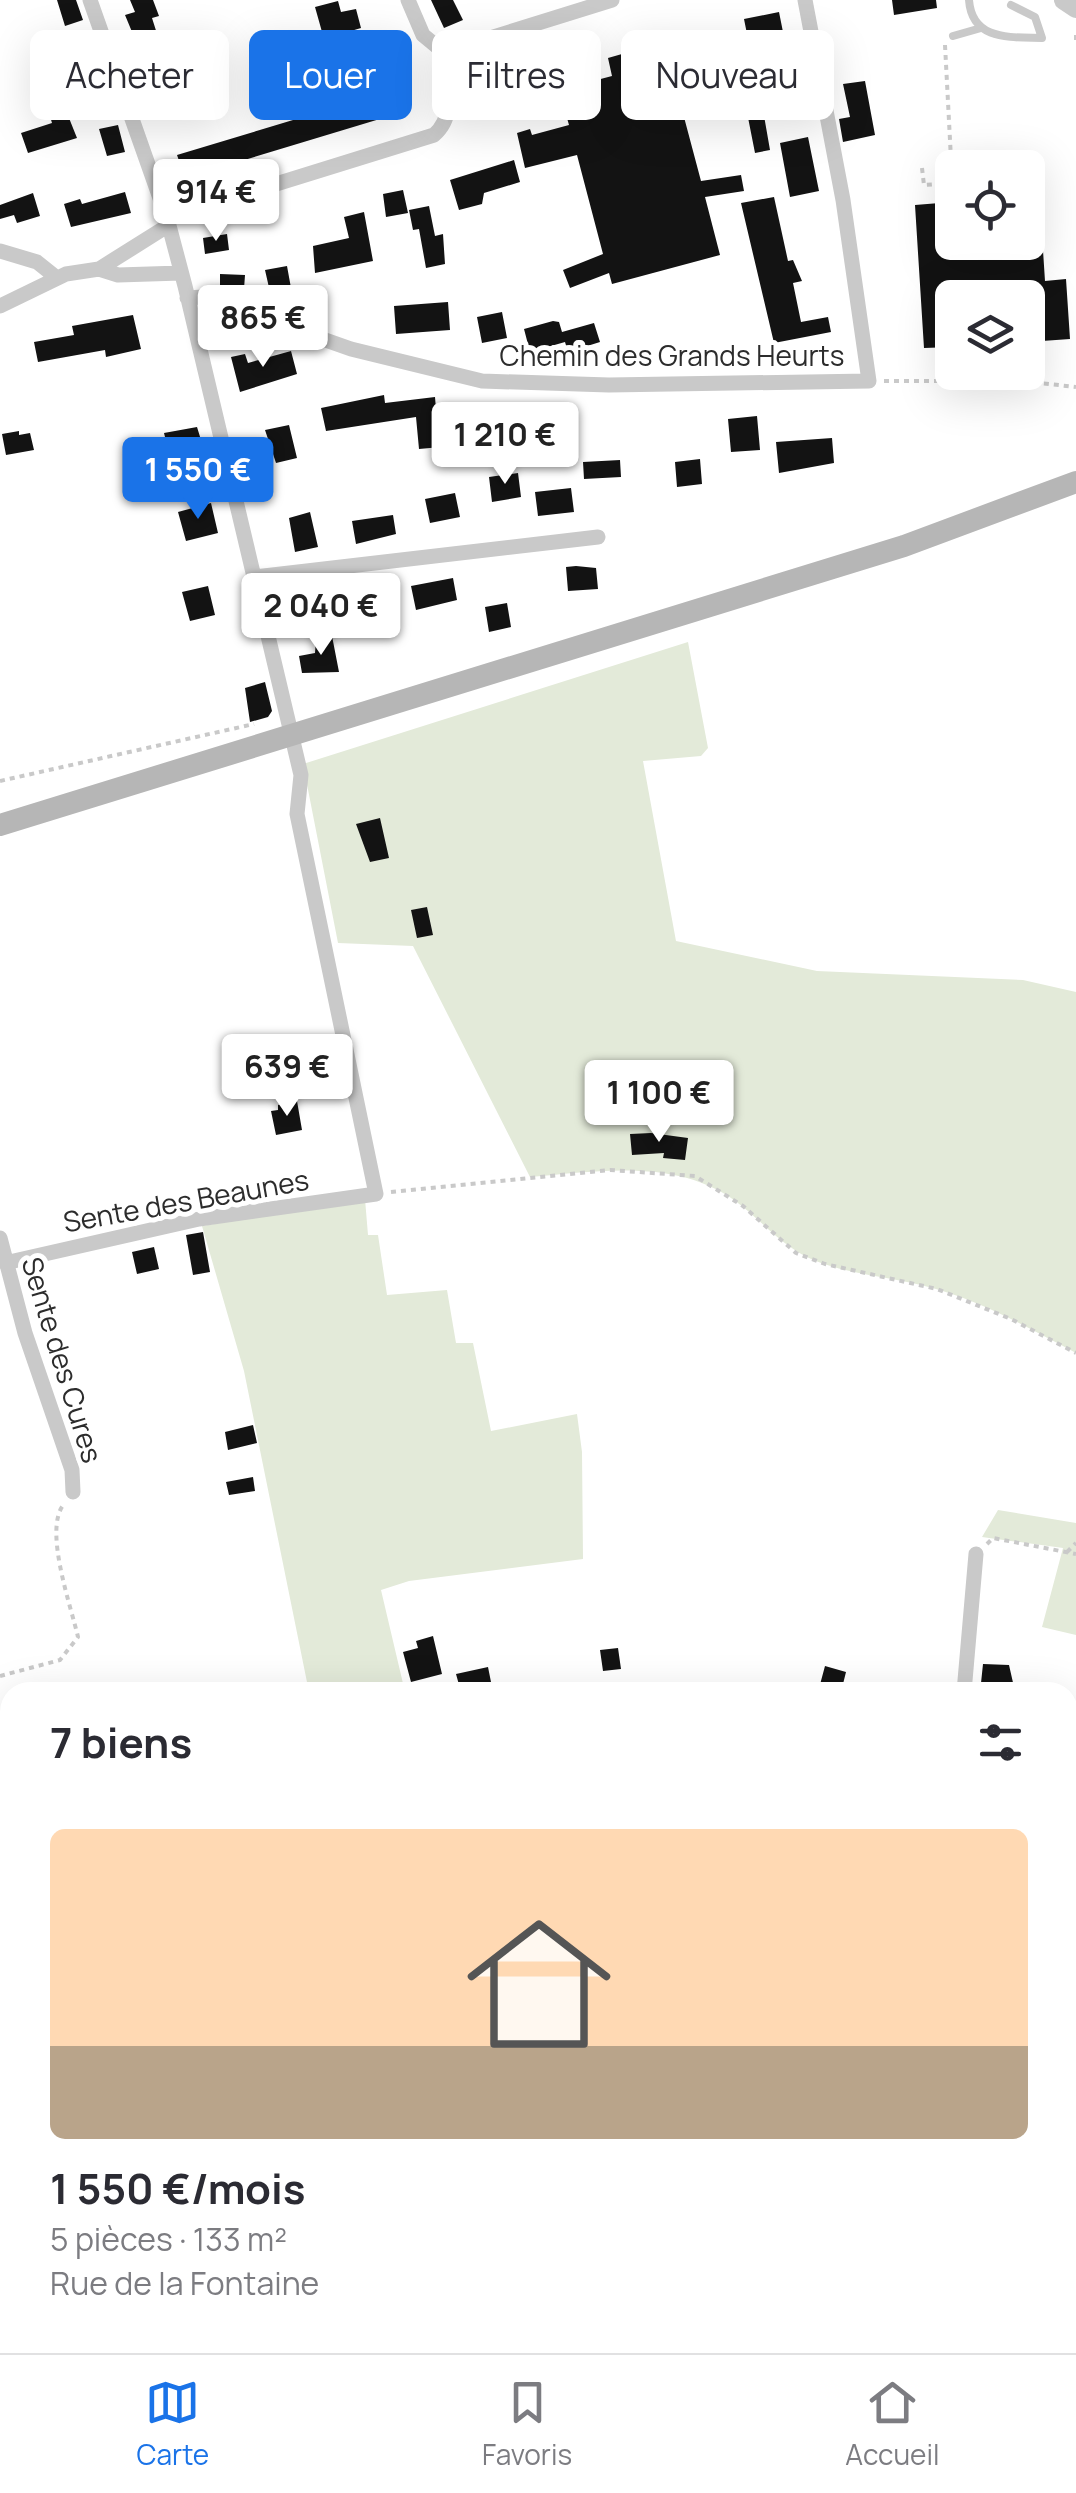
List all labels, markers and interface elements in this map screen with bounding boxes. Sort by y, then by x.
chip: Acheter [30,30,229,120]
chip: Louer [249,30,412,120]
chip: Filtres [432,30,601,120]
chip: Nouveau [621,30,834,120]
map controls [935,150,1045,390]
button: locate [935,150,1045,260]
pin: 914 € [146,159,286,244]
text: 914 € [175,169,257,213]
button: layers [935,280,1045,390]
pin: 865 € [193,285,333,370]
text: 865 € [220,295,306,339]
street label: Chemin des Grands Heurts [500,336,844,374]
pin: 1 210 € [413,402,597,487]
text: 1 210 € [454,412,556,456]
pin: 1 550 € [106,437,290,522]
text: 1 550 € [144,447,252,491]
pin: 2 040 € [229,573,413,658]
text: 2 040 € [263,583,379,627]
pin: 639 € [217,1034,357,1119]
text: 639 € [244,1044,330,1088]
pin: 1 100 € [567,1060,751,1145]
text: 1 100 € [607,1070,711,1114]
street label: Sente des Beaunes [60,1160,312,1240]
street label: Sente des Cures [14,1252,112,1467]
text: 7 biens [50,1713,192,1771]
icon: filters [973,1715,1028,1770]
icon: home [449,1894,629,2074]
text: 1 550 €/mois [50,2159,306,2217]
text: 5 pièces · 133 m² [50,2217,287,2261]
text: Rue de la Fontaine [50,2261,319,2305]
tab: Carte [136,2375,209,2473]
tab: Favoris [482,2375,572,2473]
tab: Accueil [845,2375,940,2473]

